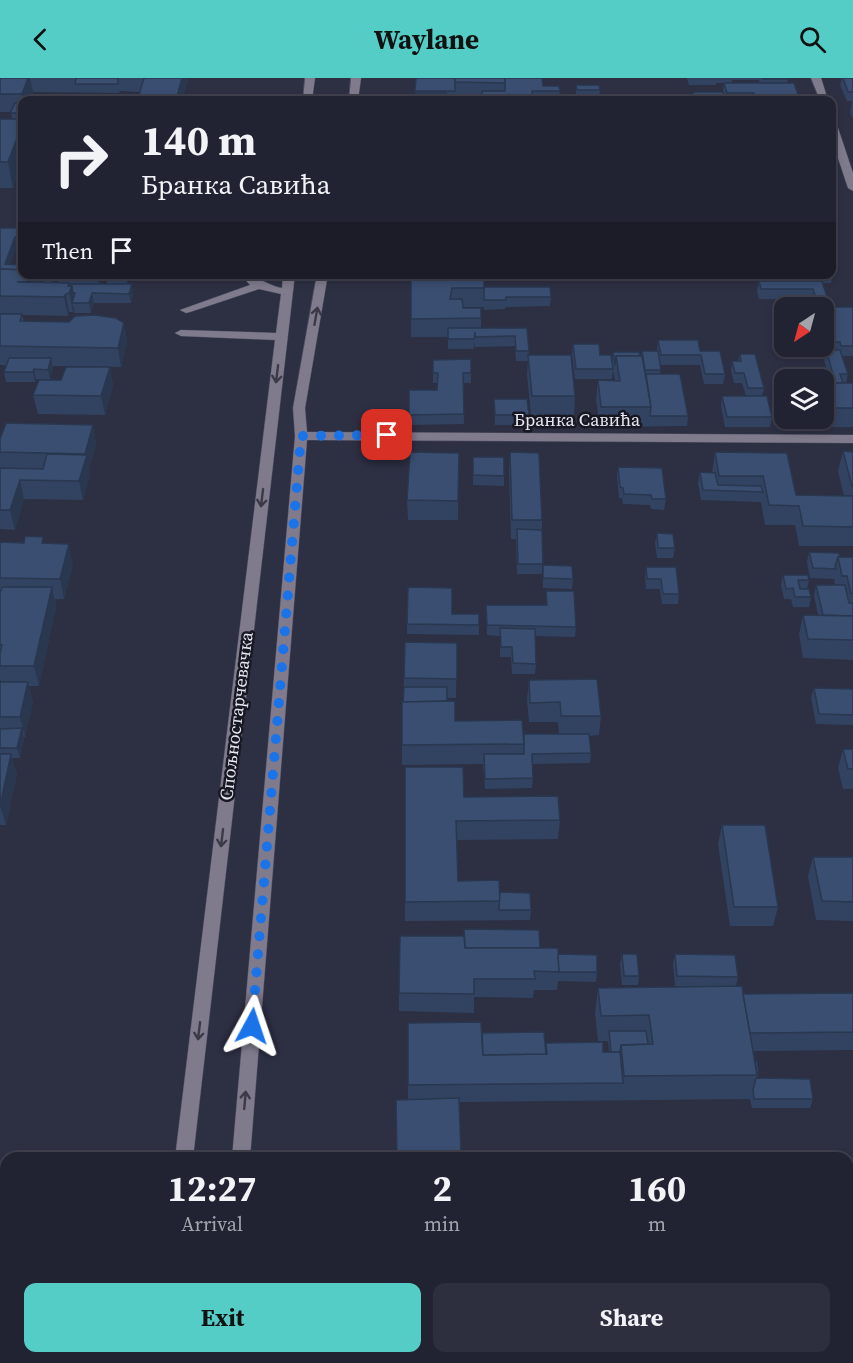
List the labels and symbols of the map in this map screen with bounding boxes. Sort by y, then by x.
north arrow [774,297,834,357]
one-way arrow [310,307,321,326]
one-way arrow [271,364,282,384]
street label: Бранка Савића [514,407,641,432]
pin [361,409,412,460]
one-way arrow [256,488,267,508]
street label: Спољностарчевачка [213,629,259,802]
one-way arrow [216,827,227,847]
position arrow [220,994,284,1058]
one-way arrow [193,1021,204,1041]
one-way arrow [240,1090,251,1110]

